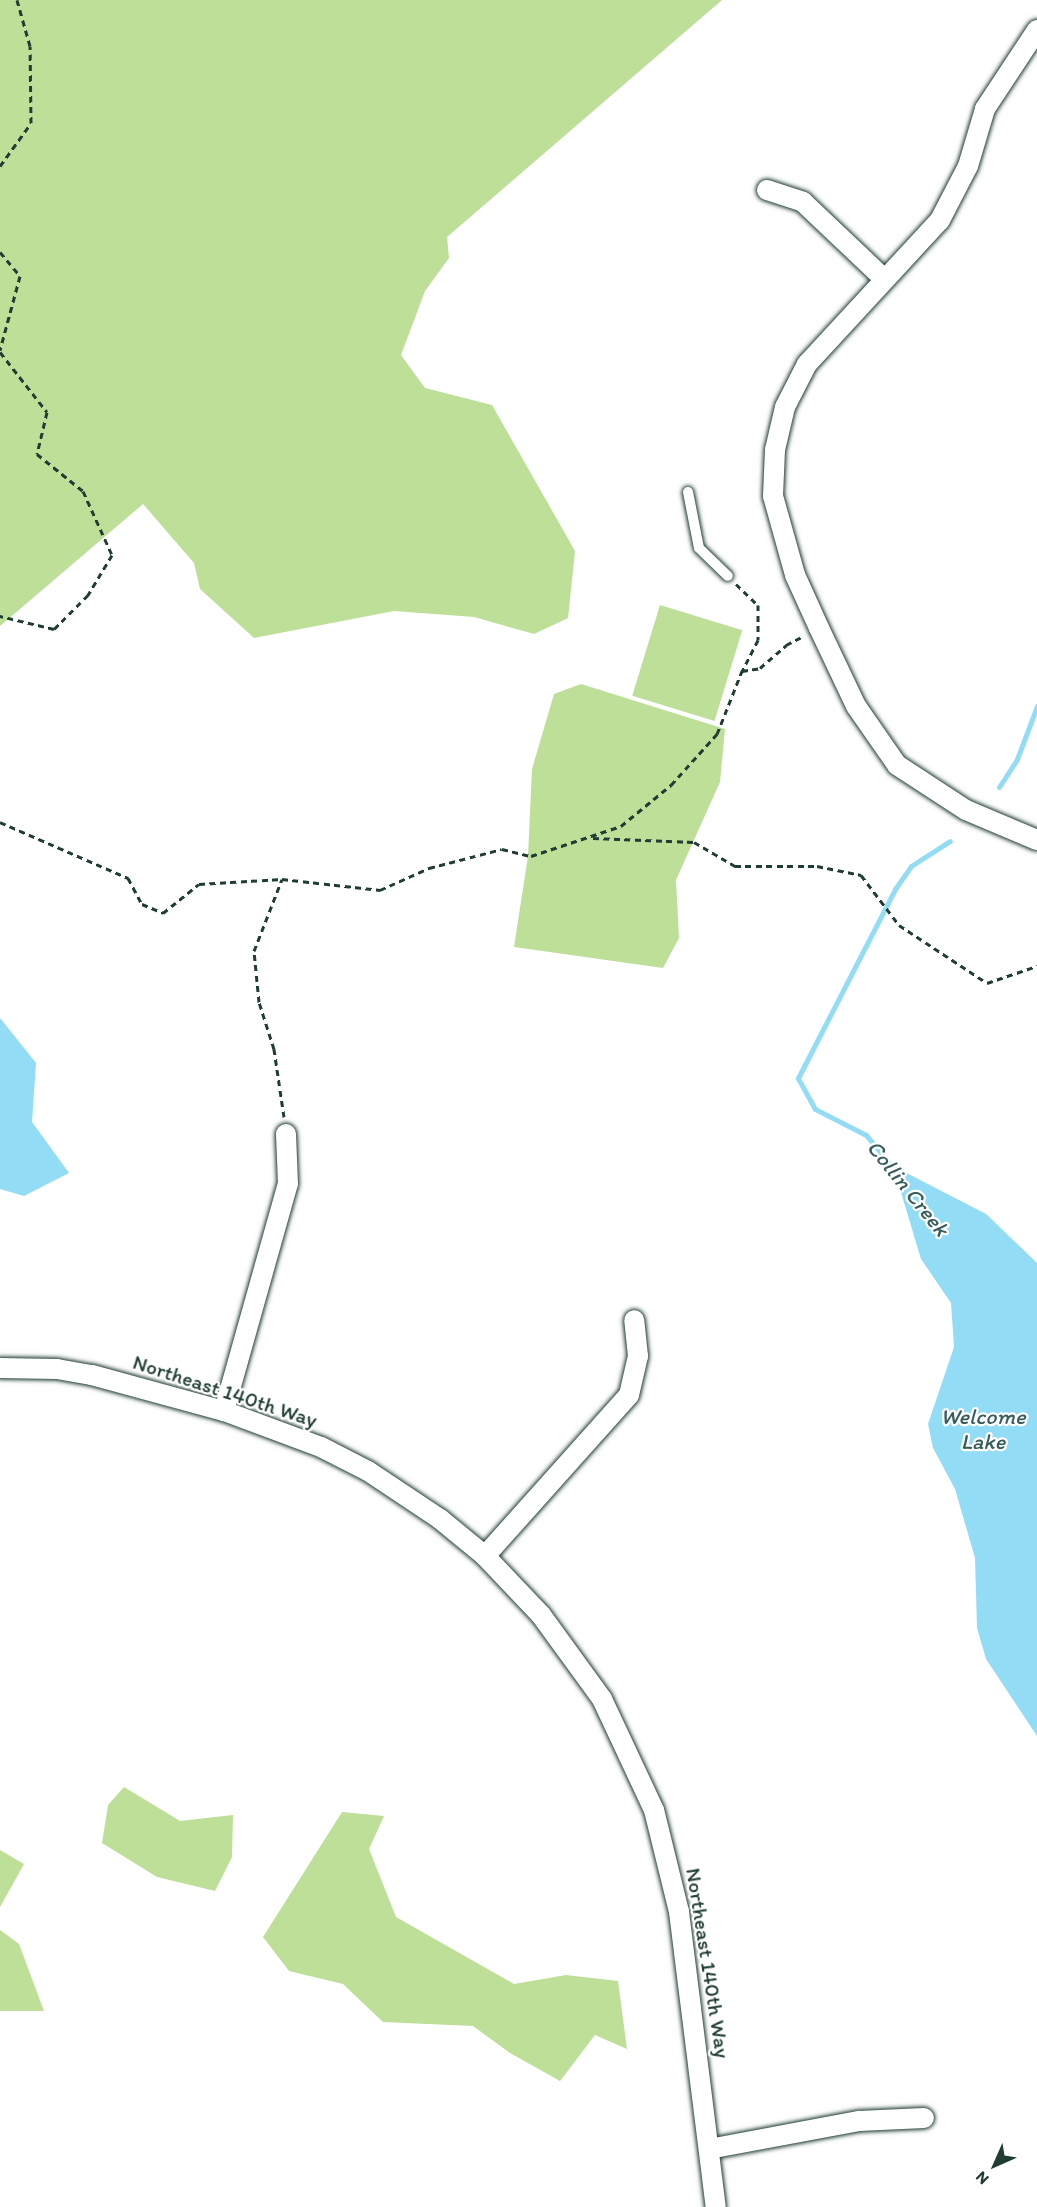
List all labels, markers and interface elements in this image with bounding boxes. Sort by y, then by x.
water label: Collin Creek [861,1135,955,1241]
street label: Northeast 140th Way [130,1349,320,1433]
water label: Welcome Lake [940,1403,1026,1454]
street label: Northeast 140th Way [681,1866,735,2060]
north arrow [965,2135,1025,2195]
text: N [971,2168,992,2189]

